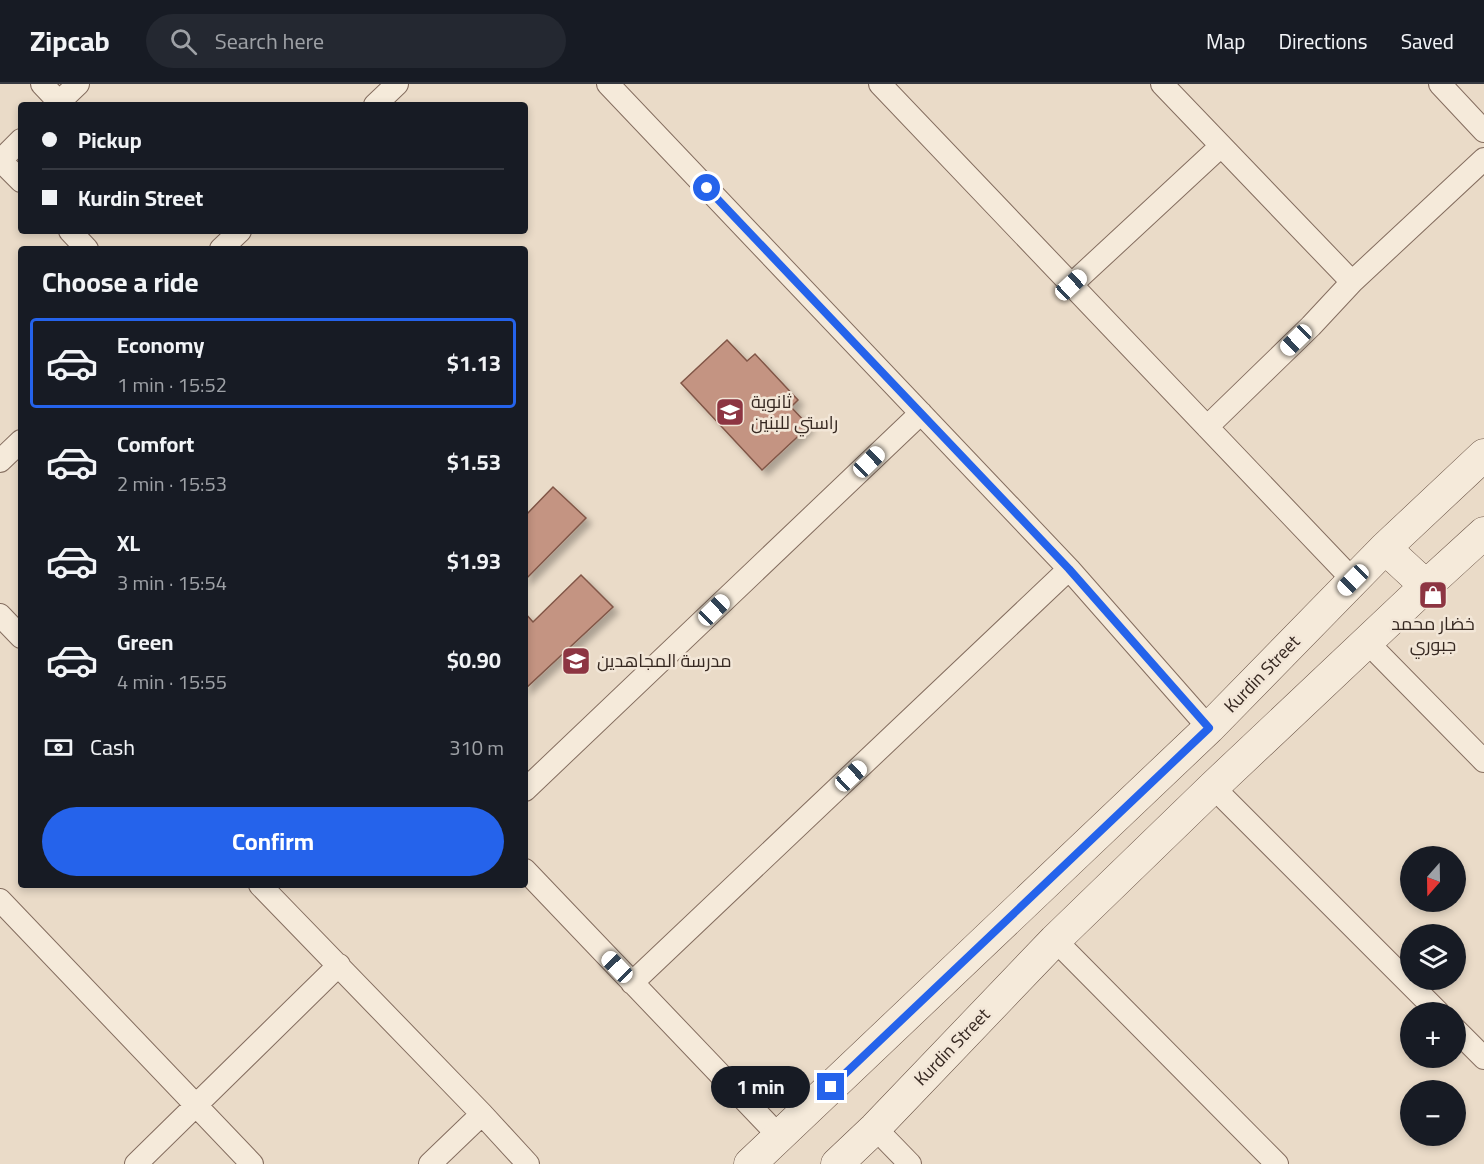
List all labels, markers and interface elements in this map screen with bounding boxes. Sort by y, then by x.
search box [146,14,566,68]
text: Zipcab [30,15,110,67]
text: Search here [215,20,324,62]
text: Map [1206,22,1245,61]
text: Directions [1278,22,1368,61]
text: Saved [1401,22,1454,61]
icon: search [167,25,200,58]
text: Pickup [78,119,142,161]
route start [693,174,720,201]
text: Kurdin Street [78,177,203,219]
text: Choose a ride [42,257,199,307]
car [1052,266,1090,304]
car [1277,321,1315,359]
text: Economy [117,324,204,366]
icon: car [45,336,99,390]
text: $1.13 [447,342,501,384]
text: 1 min · 15:52 [117,366,227,403]
place label: ثانوية راستي للبنين [751,385,838,439]
school or university icon: ثانوية راستي للبنين [714,396,746,428]
text: Comfort [117,423,194,465]
icon: car [45,435,99,489]
text: $1.53 [447,441,501,483]
car [850,443,888,481]
text: 2 min · 15:53 [117,465,227,502]
text: XL [117,522,140,564]
icon: car [45,534,99,588]
text: $1.93 [447,540,501,582]
car [1334,561,1372,599]
text: 3 min · 15:54 [117,564,227,601]
shop icon: خضار محمد جبوري [1417,579,1449,611]
car [695,591,733,629]
place label: خضار محمد جبوري [1391,607,1475,661]
text: Green [117,621,173,663]
street label: Kurdin Street [1215,626,1308,721]
icon: car [45,633,99,687]
text: $0.90 [447,639,501,681]
place label: مدرسة المجاهدين [597,644,732,677]
school or university icon: مدرسة المجاهدين [560,645,592,677]
text: 4 min · 15:55 [117,663,227,700]
text: Cash [90,726,135,768]
text: 310 m [449,729,504,766]
icon: cash [42,731,75,764]
car [832,757,870,795]
button: Confirm [42,807,504,876]
north arrow [1400,846,1466,912]
map controls [1400,846,1466,1146]
button: layers [1400,924,1466,990]
car [598,948,636,986]
street label: Kurdin Street [905,999,998,1094]
button: + [1400,1002,1466,1068]
callout: 1 min [711,1066,810,1108]
text: 1 min [736,1068,785,1105]
route end [817,1073,844,1100]
button: − [1400,1080,1466,1146]

